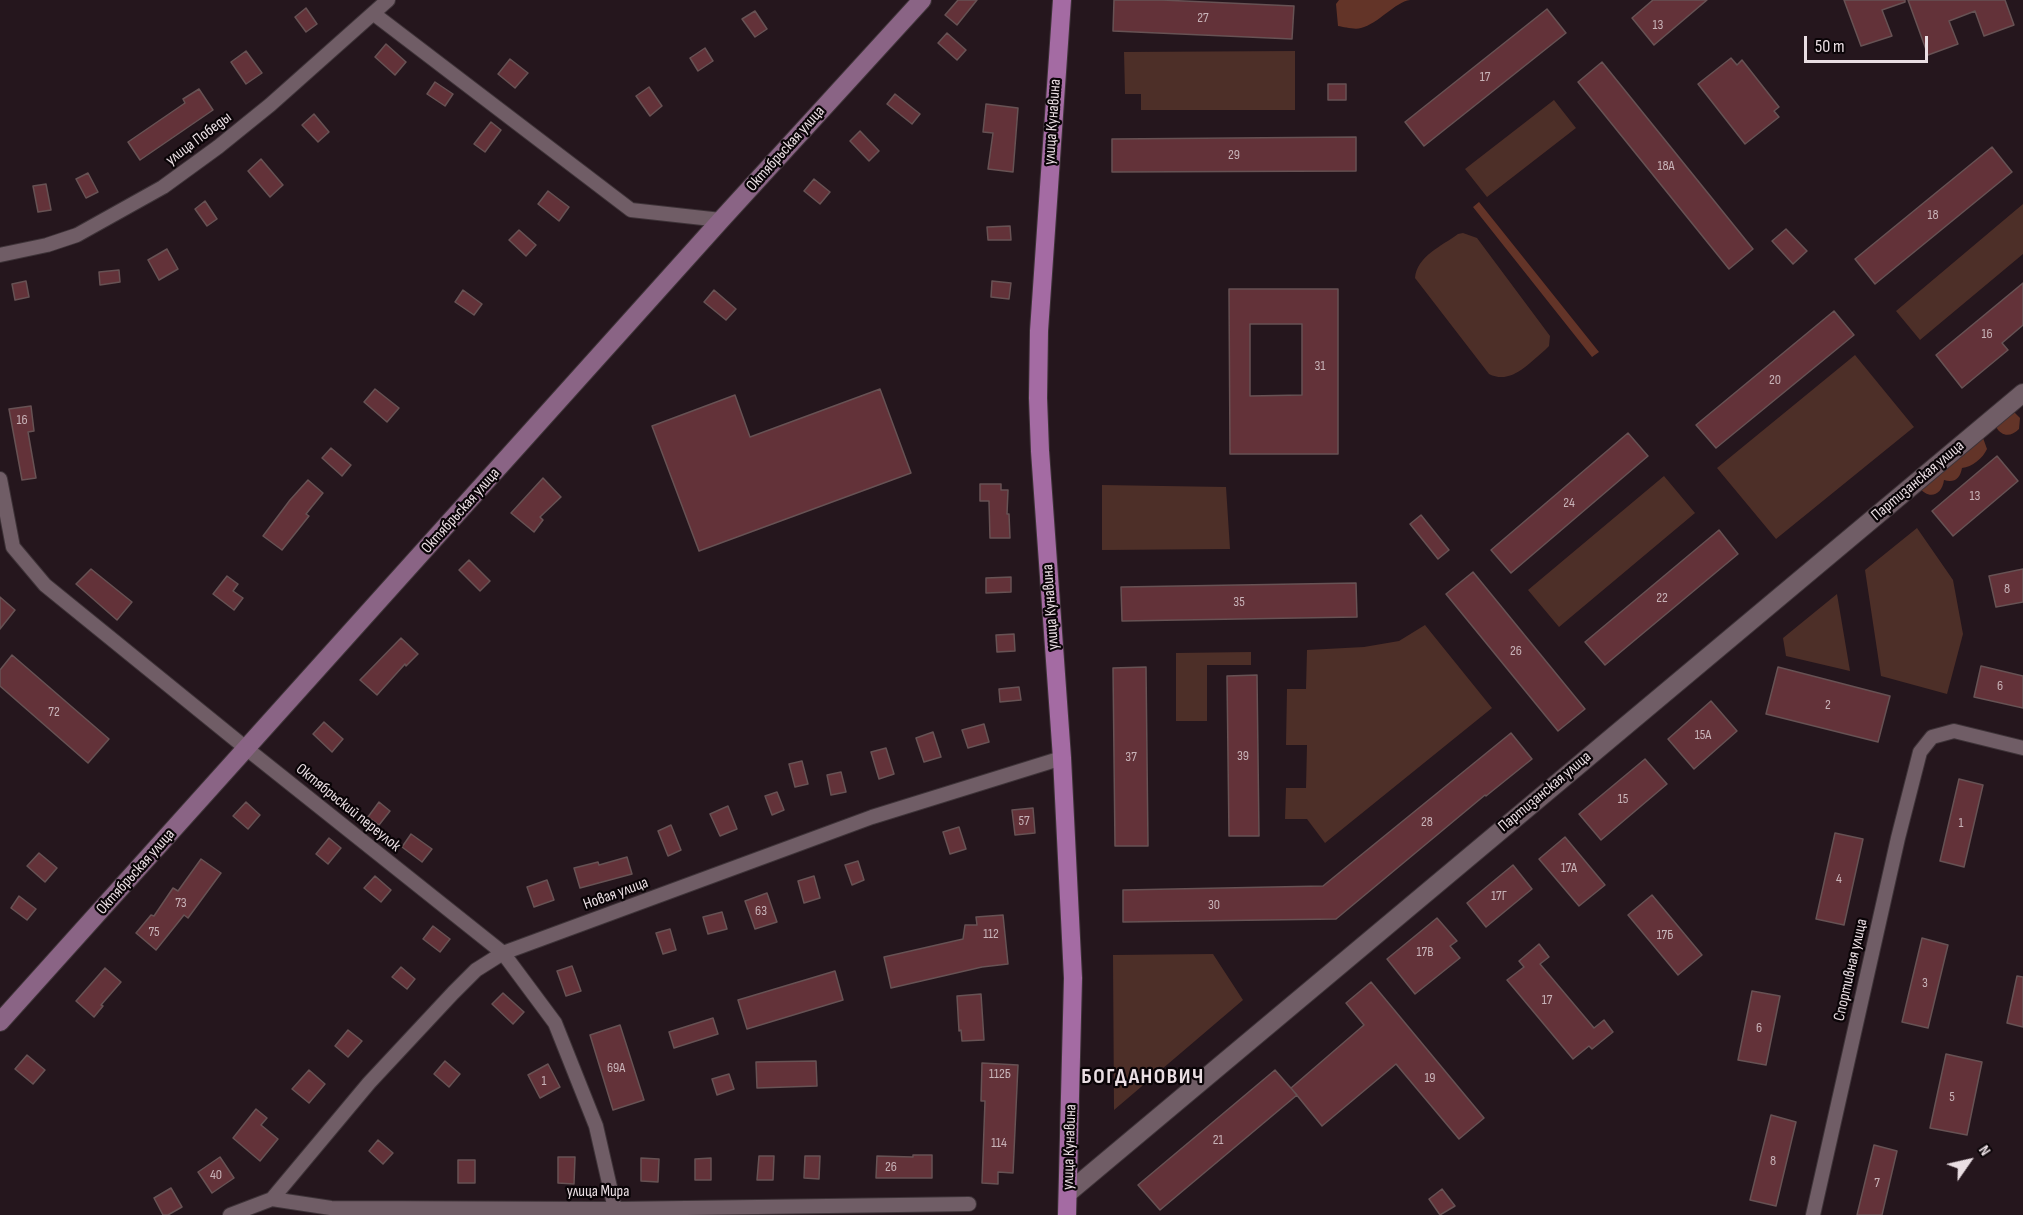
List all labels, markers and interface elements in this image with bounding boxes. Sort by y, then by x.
house number: 27 [1197,10,1209,26]
house number: 13 [1653,17,1663,33]
scale bar [1807,24,1932,62]
text: 50 m [1815,36,1845,57]
house number: 17 [1480,69,1490,85]
street label: улица Кунавина [1040,79,1066,165]
street label: Октябрьская улица [743,102,829,196]
street label: улица Победы [162,108,236,170]
house number: 29 [1228,147,1240,163]
house number: 18А [1657,158,1675,174]
house number: 18 [1927,207,1939,223]
house number: 16 [1981,326,1993,342]
house number: 31 [1315,358,1325,374]
house number: 20 [1769,372,1781,388]
house number: 16 [16,412,28,428]
street label: Партизанская улица [1868,437,1968,525]
street label: Октябрьская улица [418,464,504,558]
house number: 13 [1970,488,1980,504]
house number: 24 [1563,495,1575,511]
street label: улица Кунавина [1038,564,1064,650]
house number: 8 [2004,581,2010,597]
house number: 22 [1656,590,1668,606]
house number: 35 [1233,594,1245,610]
house number: 26 [1510,643,1522,659]
house number: 6 [1997,678,2003,694]
house number: 2 [1825,697,1831,713]
house number: 72 [48,704,60,720]
house number: 15А [1695,727,1711,743]
house number: 39 [1237,748,1249,764]
street label: Партизанская улица [1495,748,1595,836]
house number: 37 [1125,749,1137,765]
street label: Октябрьский переулок [292,760,404,856]
house number: 15 [1618,791,1628,807]
house number: 57 [1018,813,1030,829]
house number: 28 [1421,814,1433,830]
house number: 1 [1959,815,1963,831]
street label: Октябрьская улица [93,825,179,919]
house number: 17А [1561,860,1577,876]
house number: 4 [1836,871,1842,887]
street label: Новая улица [581,873,651,915]
house number: 17Г [1491,888,1507,904]
house number: 73 [175,895,187,911]
house number: 30 [1208,897,1220,913]
house number: 63 [755,903,767,919]
street label: Спортивная улица [1830,917,1872,1023]
house number: 75 [148,924,160,940]
house number: 112 [983,926,999,942]
house number: 17Б [1657,927,1673,943]
house number: 17В [1417,944,1433,960]
house number: 3 [1922,975,1928,991]
house number: 17 [1542,992,1552,1008]
house number: 6 [1756,1020,1762,1036]
house number: 69А [607,1060,625,1076]
district label: БОГДАНОВИЧ [1081,1064,1205,1090]
house number: 112Б [989,1066,1011,1082]
house number: 19 [1424,1070,1436,1086]
house number: 1 [542,1073,546,1089]
house number: 5 [1949,1089,1955,1105]
street label: улица Кунавина [1059,1104,1081,1190]
north arrow [1939,1131,1999,1191]
house number: 21 [1213,1132,1223,1148]
house number: 114 [991,1135,1007,1151]
text: N [1974,1142,1995,1160]
house number: 8 [1770,1153,1776,1169]
house number: 26 [885,1159,897,1175]
house number: 40 [210,1167,222,1183]
house number: 7 [1874,1175,1880,1191]
street label: улица Мира [567,1182,629,1202]

